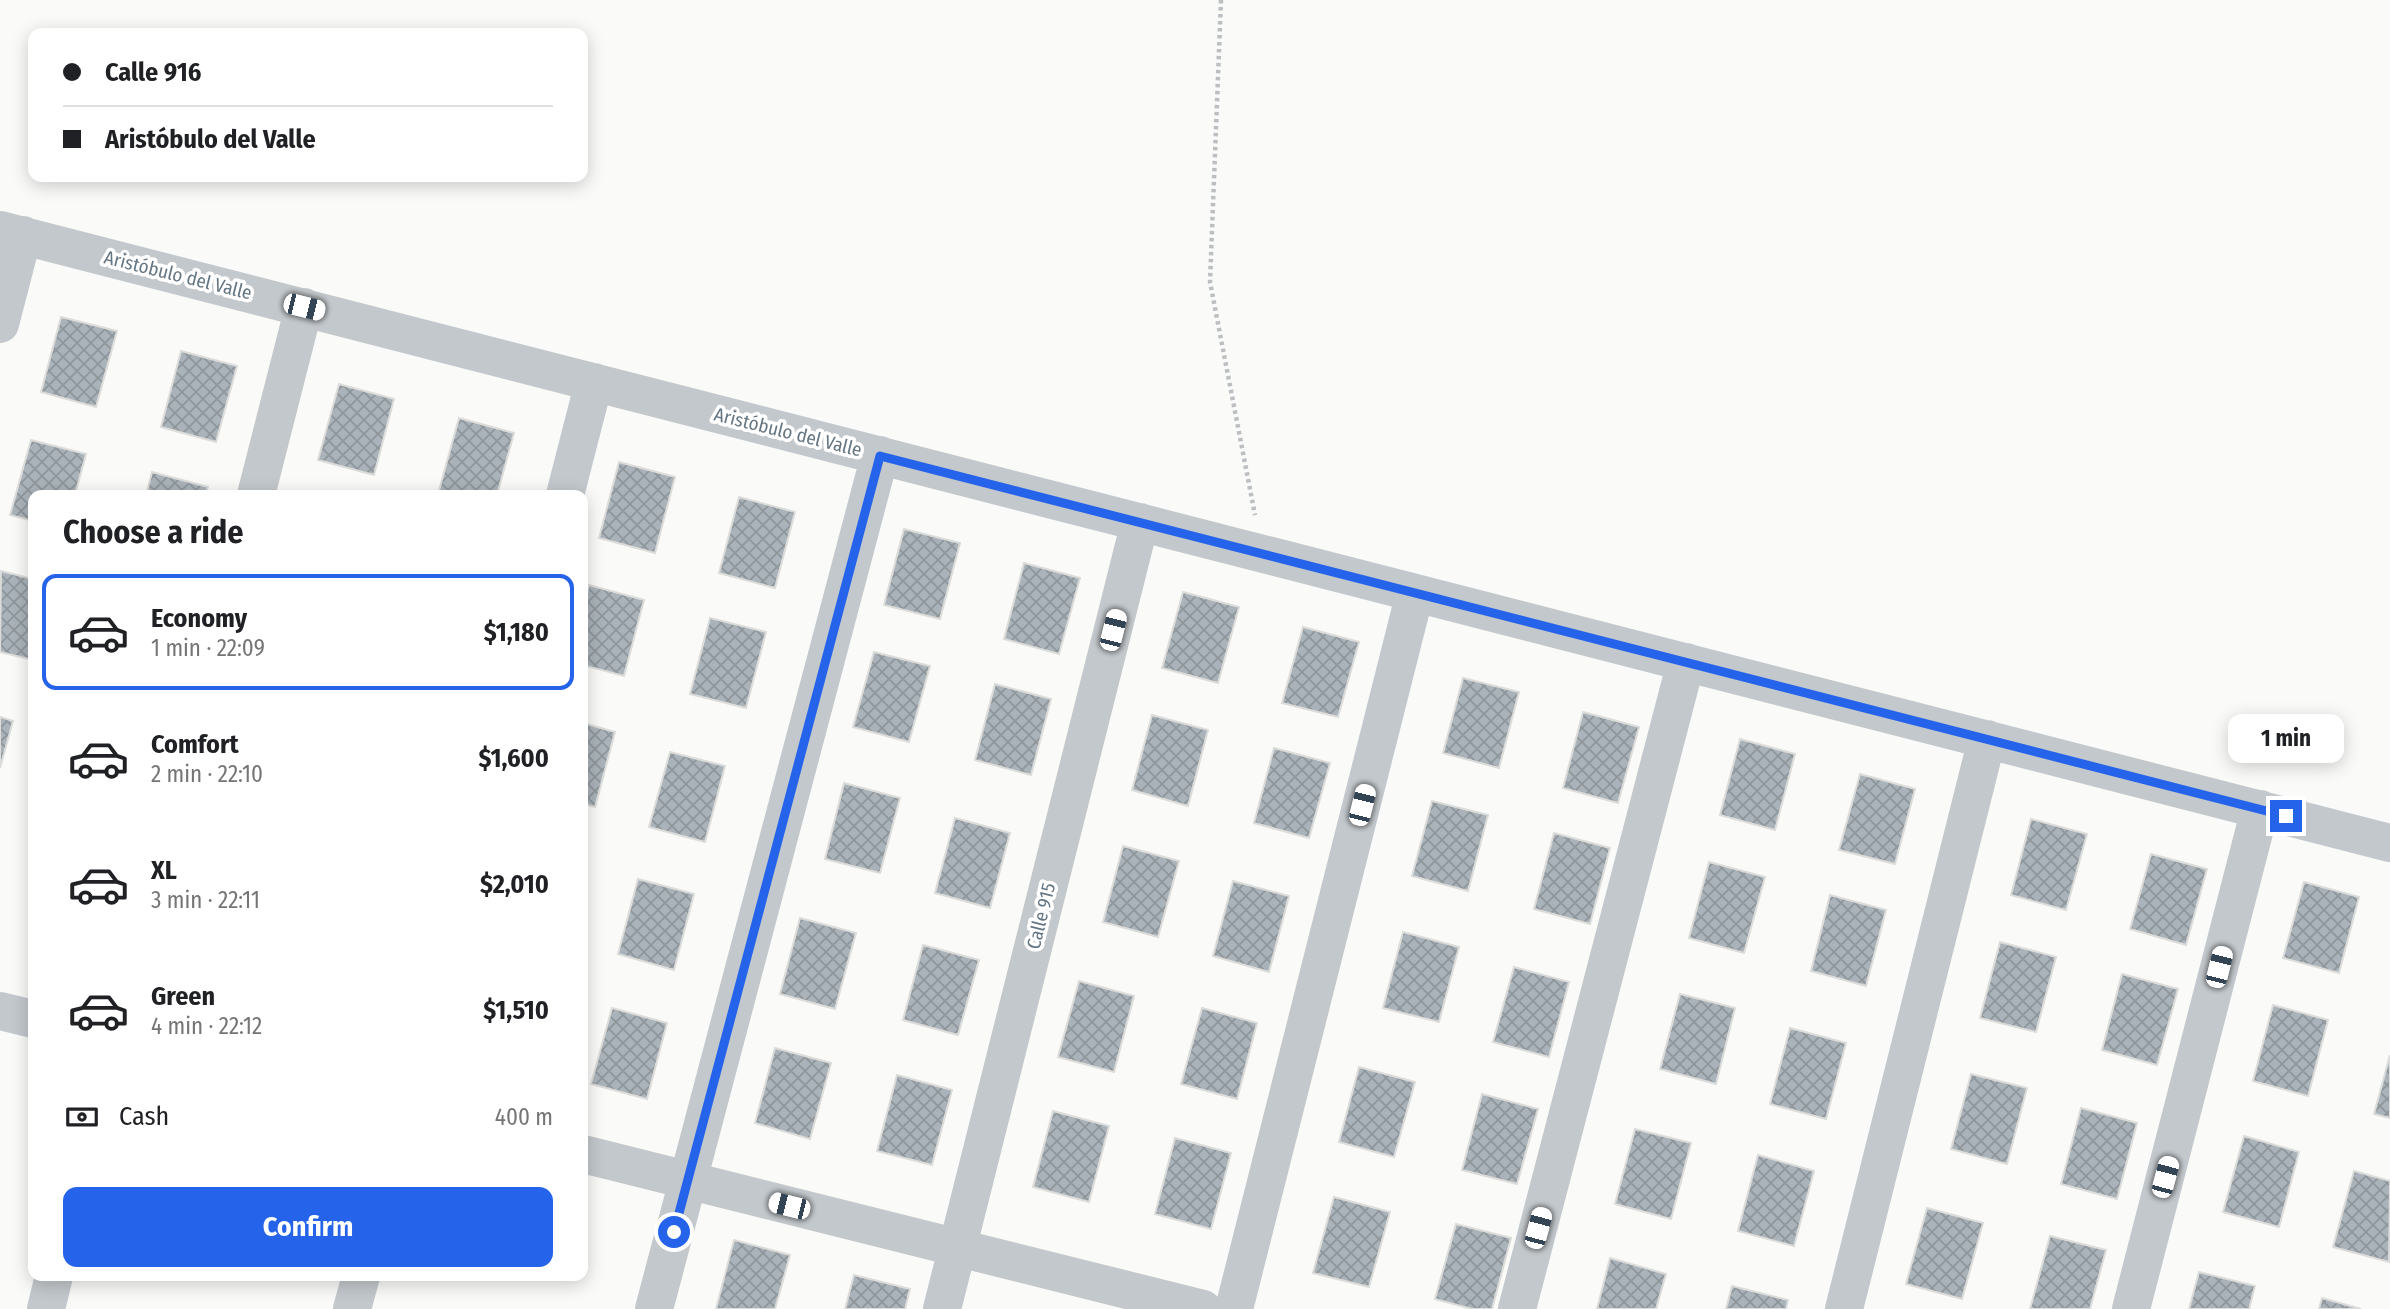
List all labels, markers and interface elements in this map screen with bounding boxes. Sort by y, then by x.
text: Calle 916 [105,57,201,88]
text: Aristóbulo del Valle [105,124,316,155]
street label: Aristóbulo del Valle [102,246,254,304]
car [282,292,327,322]
street label: Aristóbulo del Valle [712,403,864,461]
text: Choose a ride [63,513,244,551]
icon: car [67,601,130,664]
text: Economy [151,603,247,634]
car [1098,607,1129,653]
text: $1,180 [484,617,549,648]
text: 1 min · 22:09 [151,634,265,662]
callout: 1 min [2228,714,2344,764]
text: 1 min [2261,724,2311,752]
icon: car [67,727,130,790]
text: Comfort [151,729,239,760]
text: $1,600 [478,743,549,774]
text: 2 min · 22:10 [151,760,263,788]
car [1347,782,1378,828]
route end [2270,800,2302,832]
icon: car [67,853,130,916]
text: XL [151,855,177,886]
text: $2,010 [480,869,549,900]
street label: Calle 915 [1022,881,1060,951]
text: 3 min · 22:11 [151,886,260,914]
car [2204,944,2235,990]
icon: car [67,979,130,1042]
text: Green [151,981,215,1012]
text: $1,510 [483,995,549,1026]
text: 4 min · 22:12 [151,1012,262,1040]
icon: cash [63,1098,101,1136]
text: Cash [119,1101,169,1132]
text: 400 m [495,1103,553,1131]
car [2150,1154,2181,1200]
button: Confirm [63,1187,553,1267]
car [767,1191,812,1221]
car [1523,1205,1554,1251]
route start [658,1216,690,1248]

